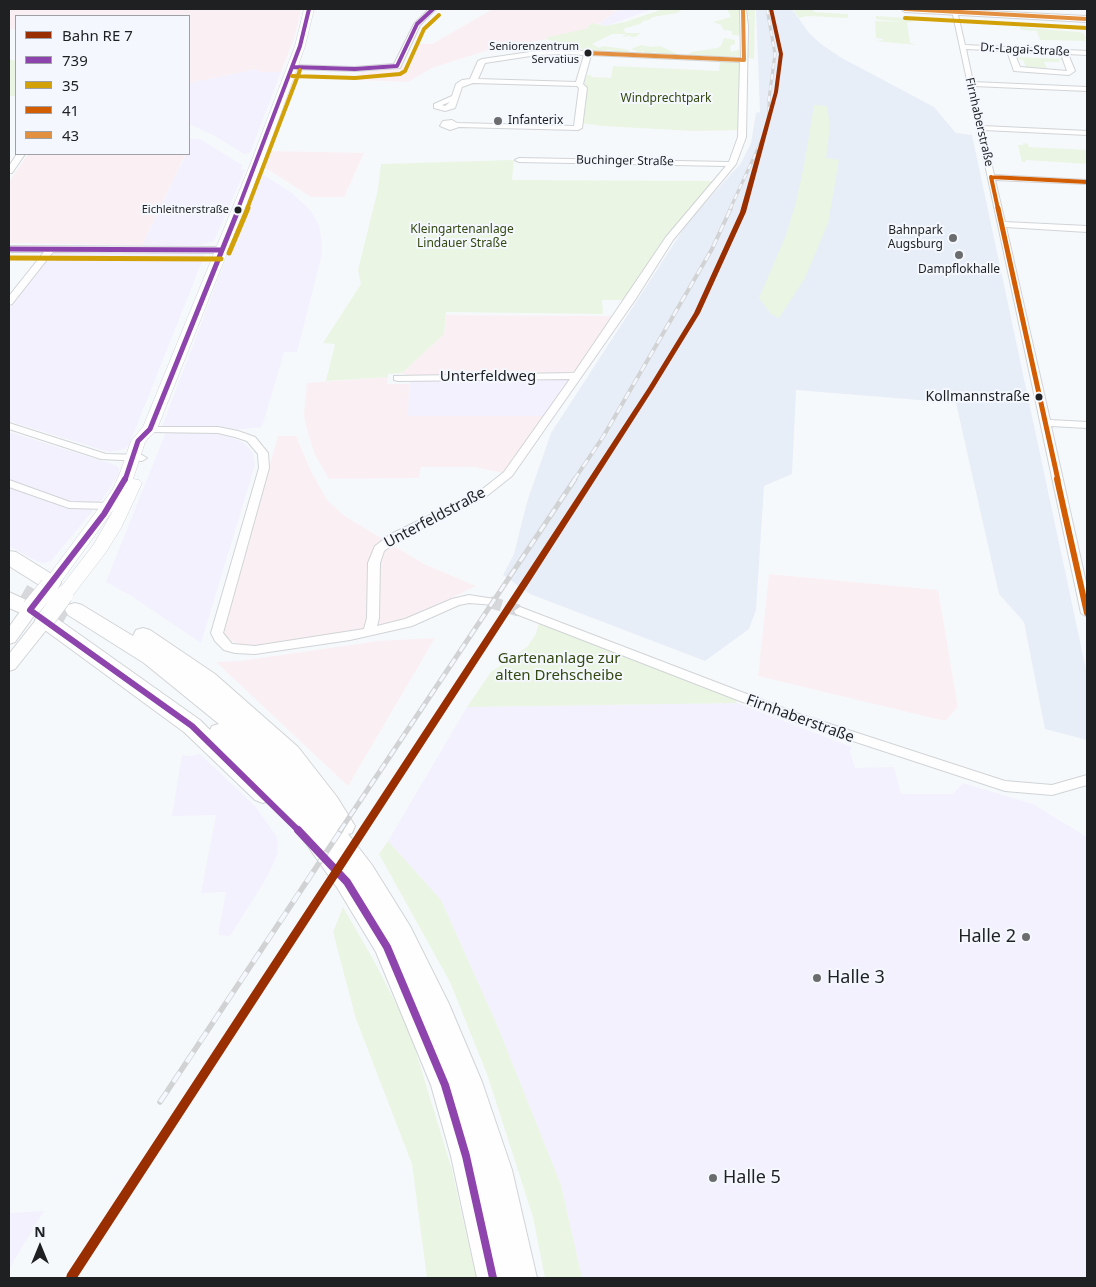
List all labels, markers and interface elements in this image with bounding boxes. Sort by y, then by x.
legend [15,15,190,155]
text: Bahn RE 7 [62,25,133,45]
place label: Seniorenzentrum Servatius [489,40,579,66]
street label: Dr.-Lagai-Straße [980,40,1070,60]
marker: Seniorenzentrum Servatius [583,48,593,58]
text: 739 [62,50,88,70]
text: 35 [62,75,79,95]
street label: Firnhaberstraße [962,76,996,168]
park label: Windprechtpark [621,92,711,106]
text: 41 [62,100,79,120]
place label: Infanterix [508,114,563,128]
marker: Infanterix [492,115,504,127]
text: 43 [62,125,79,145]
street label: Buchinger Straße [576,153,674,169]
place label: Eichleitnerstraße [142,203,229,217]
marker: Eichleitnerstraße [233,205,243,215]
park label: Kleingartenanlage Lindauer Straße [410,223,514,251]
place label: Bahnpark Augsburg [888,224,943,252]
marker: Bahnpark Augsburg [947,232,959,244]
marker: Dampflokhalle [953,249,965,261]
place label: Dampflokhalle [918,263,1000,277]
street label: Unterfeldweg [440,368,536,386]
place label: Kollmannstraße [926,389,1030,405]
marker: Kollmannstraße [1034,392,1044,402]
street label: Unterfeldstraße [381,484,489,552]
park label: Gartenanlage zur alten Drehscheibe [495,650,623,685]
street label: Firnhaberstraße [744,691,856,747]
place label: Halle 2 [958,926,1016,948]
marker: Halle 2 [1020,931,1032,943]
place label: Halle 3 [827,967,885,989]
marker: Halle 3 [811,972,823,984]
place label: Halle 5 [723,1167,781,1189]
marker: Halle 5 [707,1172,719,1184]
north arrow [15,1222,65,1272]
text: N [34,1222,46,1241]

